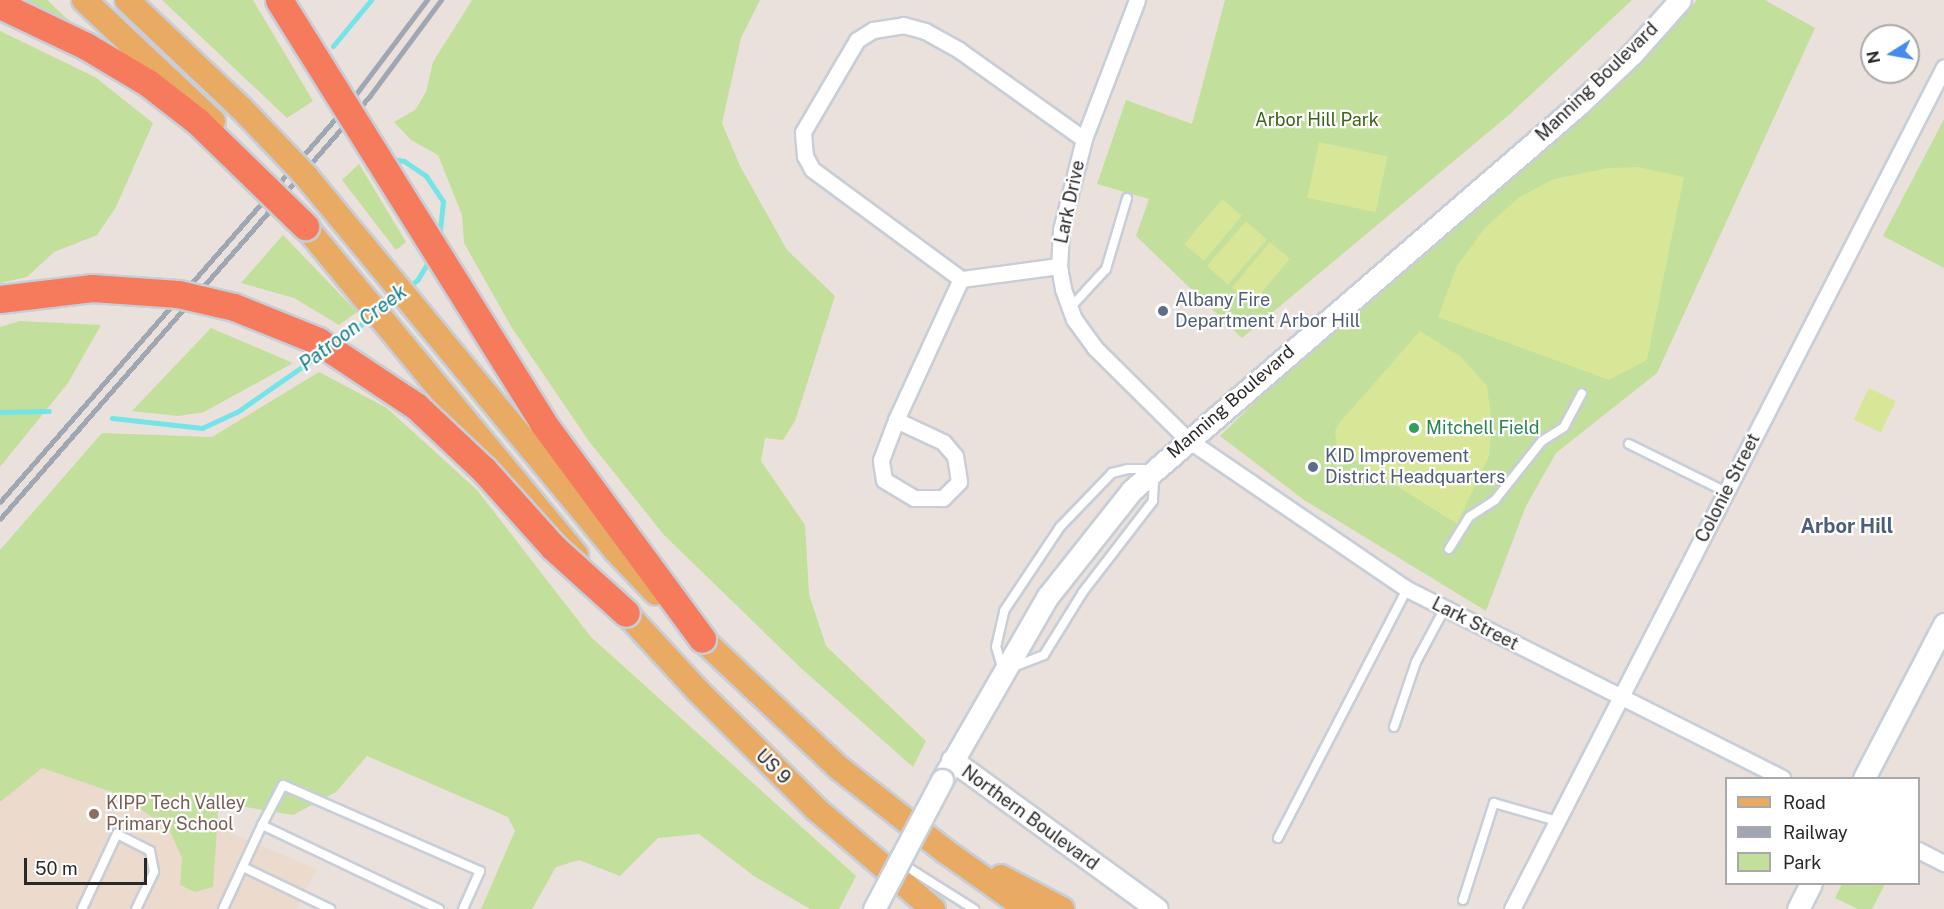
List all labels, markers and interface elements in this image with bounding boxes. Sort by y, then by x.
street label: Manning Boulevard [1531,18,1663,146]
north arrow [1860,24,1920,84]
text: N [1863,49,1884,65]
park label: Arbor Hill Park [1255,109,1379,131]
street label: Lark Drive [1051,158,1089,246]
water label: Patroon Creek [295,280,411,376]
place label: Albany Fire Department Arbor Hill [1175,290,1360,332]
marker: Albany Fire Department Arbor Hill [1156,304,1170,318]
street label: Manning Boulevard [1163,341,1299,463]
place label: Mitchell Field [1426,417,1539,439]
marker: Mitchell Field [1407,421,1421,435]
street label: Colonie Street [1691,430,1765,546]
place label: KID Improvement District Headquarters [1325,446,1505,488]
marker: KID Improvement District Headquarters [1306,460,1320,474]
district label: Arbor Hill [1801,514,1893,538]
street label: Lark Street [1428,593,1522,655]
street label: US 9 [751,745,795,789]
street label: Northern Boulevard [957,761,1103,875]
legend [1725,777,1920,885]
text: Road [1783,792,1826,813]
place label: KIPP Tech Valley Primary School [106,793,246,836]
marker: KIPP Tech Valley Primary School [87,807,101,821]
text: Railway [1783,822,1848,843]
scale bar [27,846,150,884]
text: Park [1783,852,1821,873]
text: 50 m [35,858,78,879]

